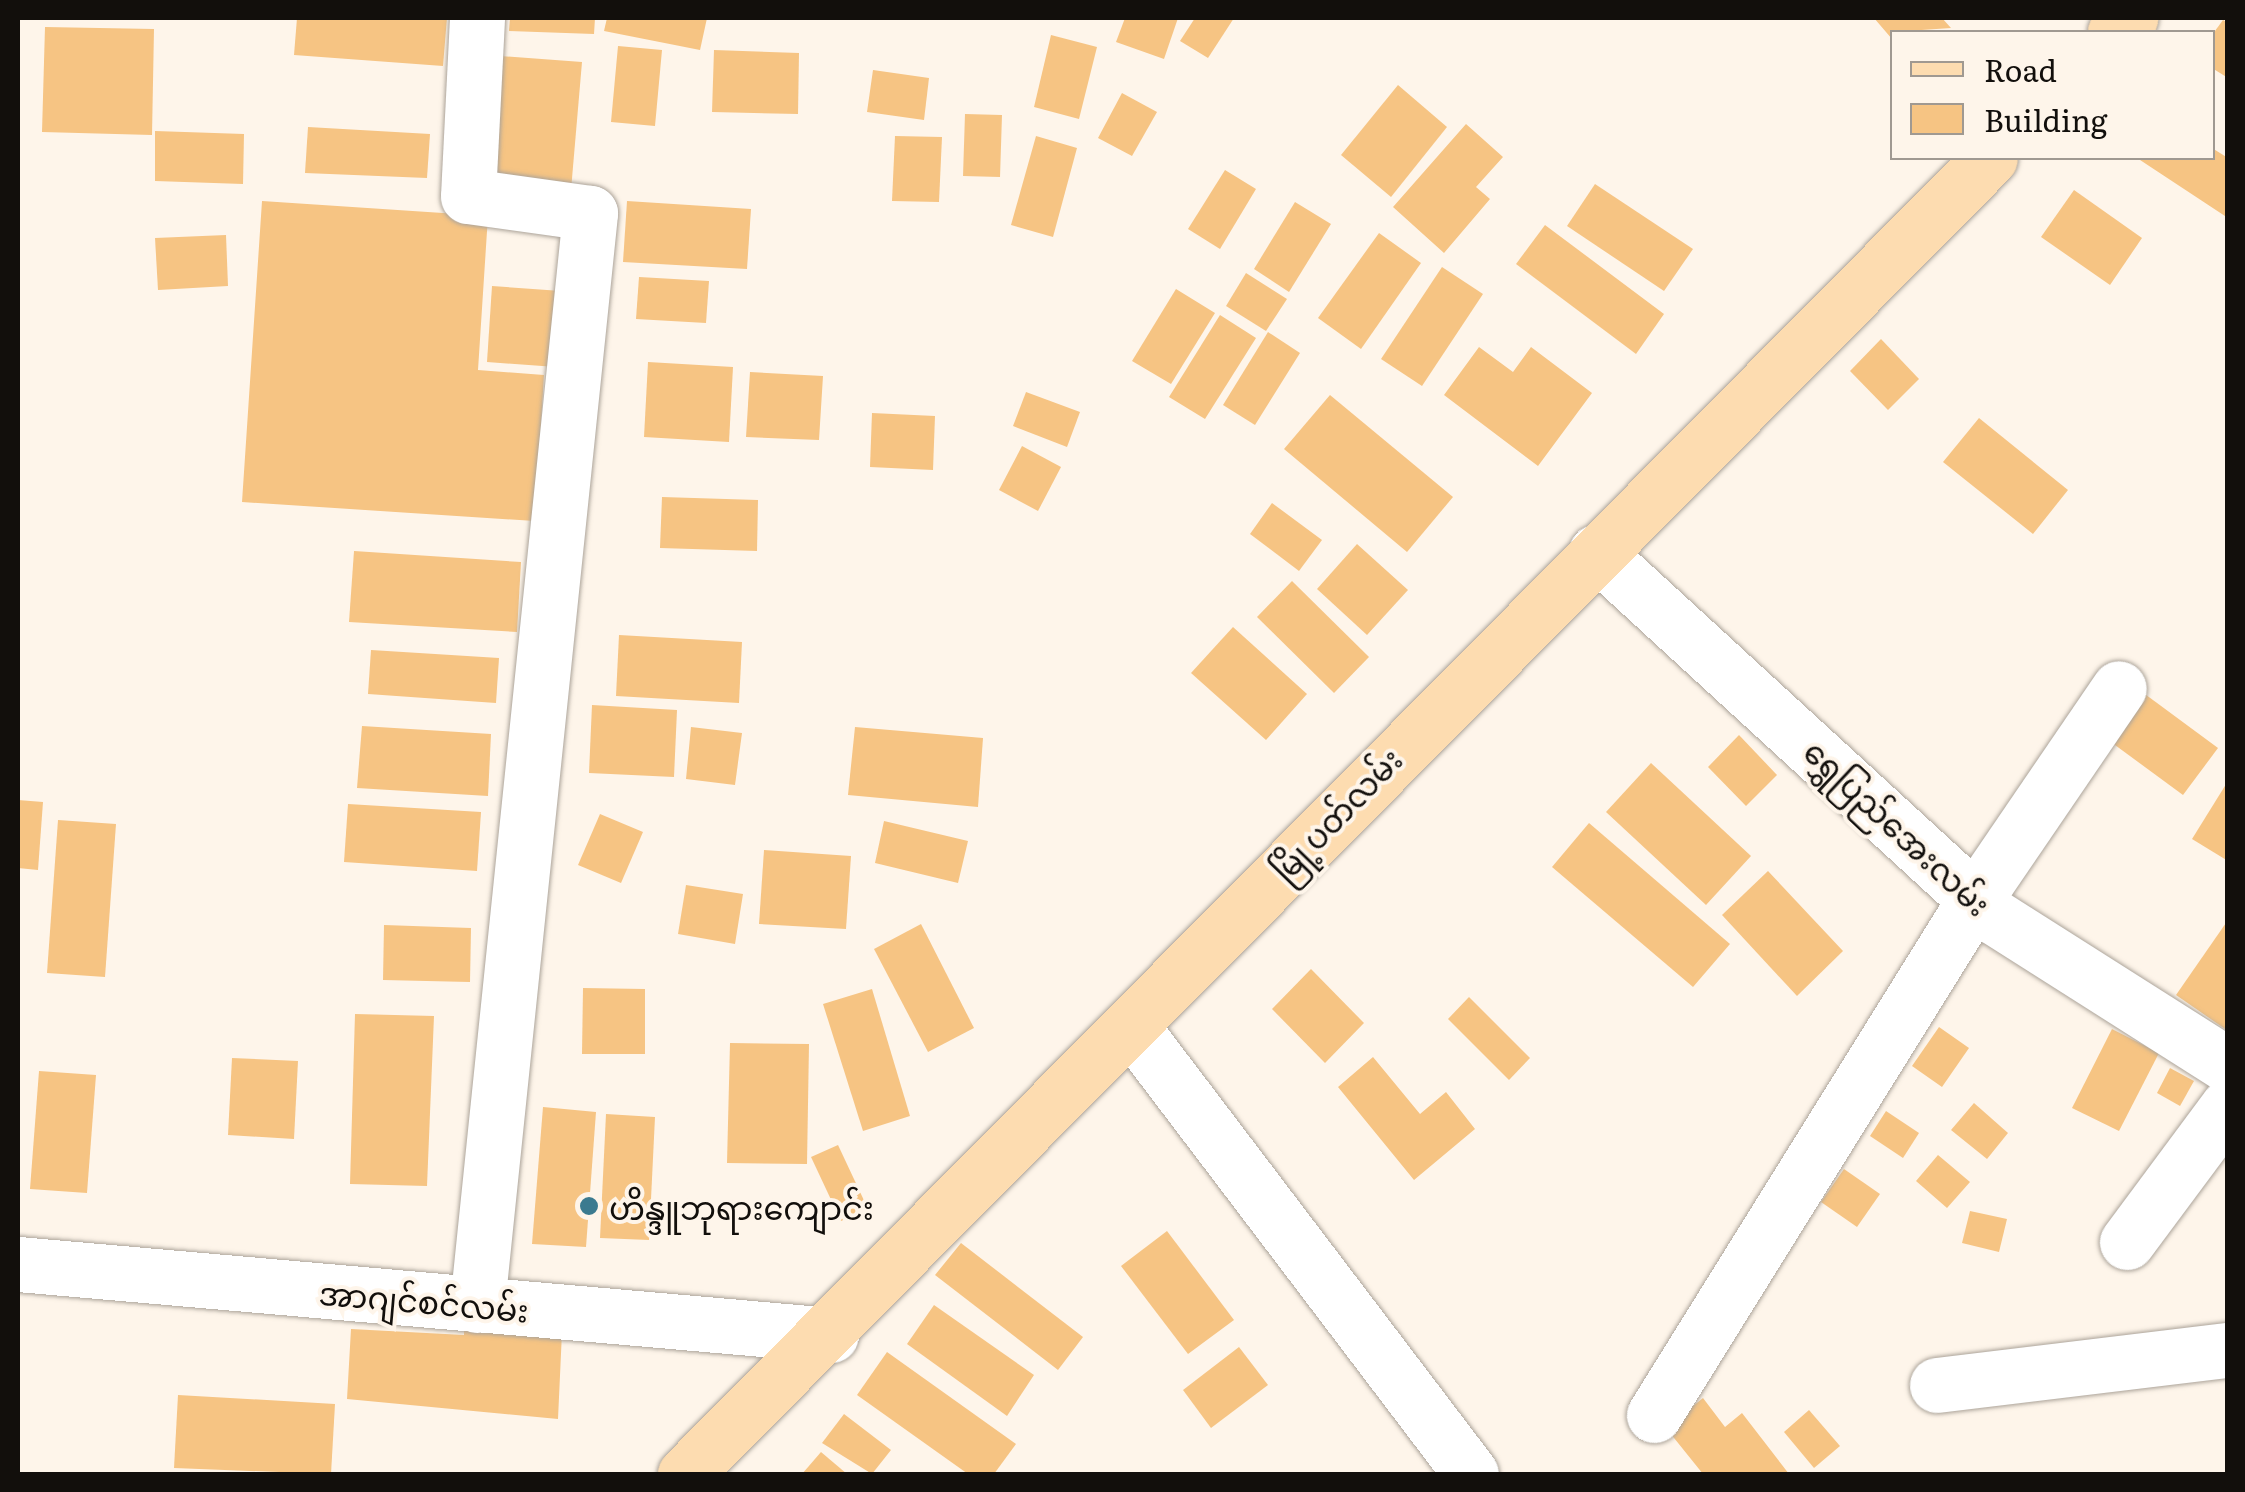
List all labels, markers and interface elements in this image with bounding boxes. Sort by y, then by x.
legend [1890,30,2215,160]
text: Road [1984,47,2057,91]
text: Building [1984,97,2108,141]
street label: ရွှေပြည်အေးလမ်း [1797,731,1999,923]
street label: မြို့ပတ်လမ်း [1263,739,1409,889]
place label: ဟိန္ဒူဘုရားကျောင်း [609,1187,874,1225]
marker: ဟိန္ဒူဘုရားကျောင်း [578,1195,600,1217]
street label: အာဂျင်စင်လမ်း [318,1272,530,1328]

